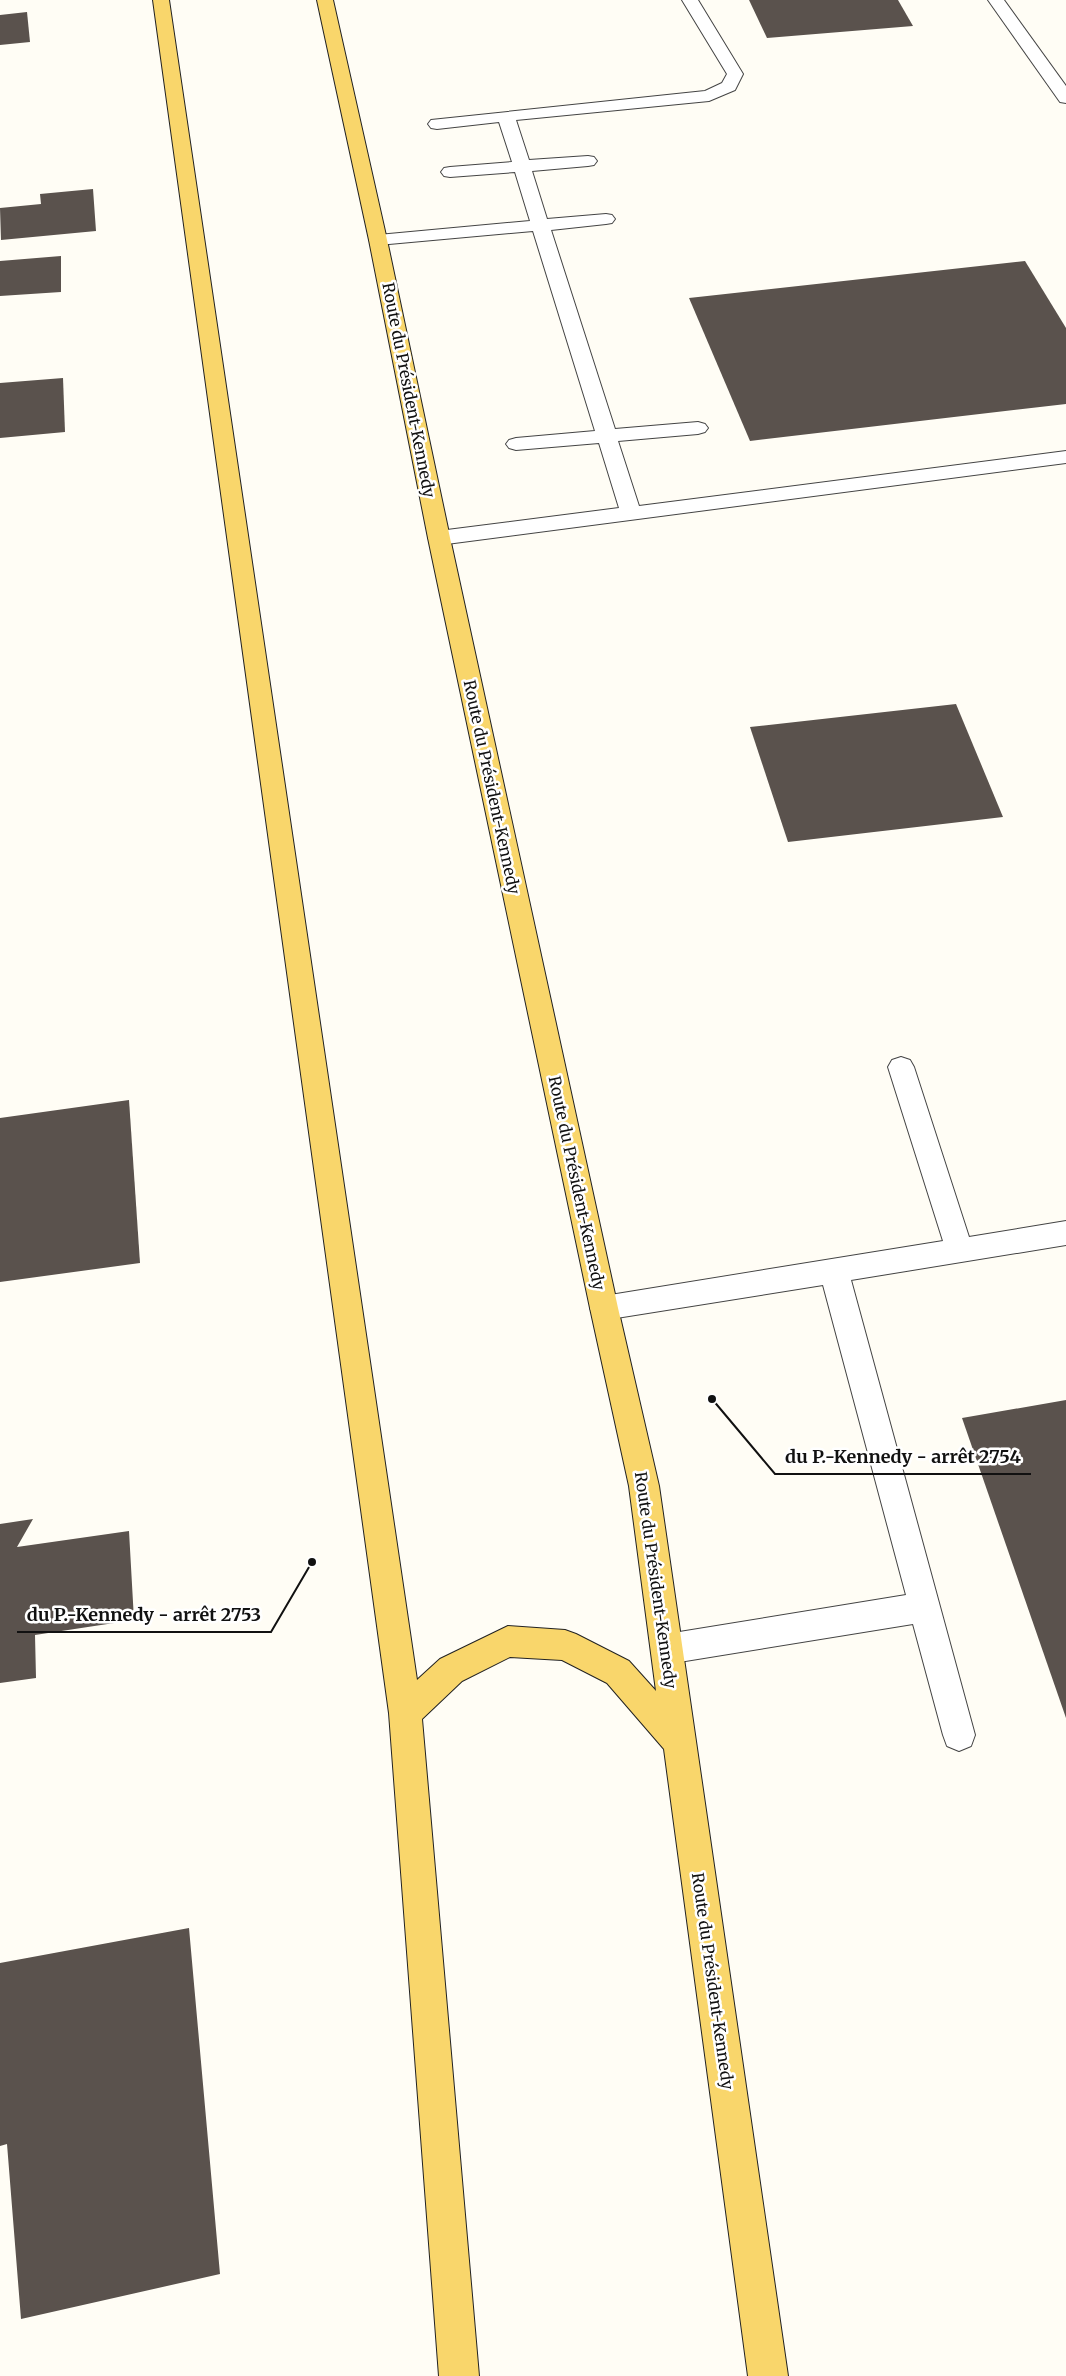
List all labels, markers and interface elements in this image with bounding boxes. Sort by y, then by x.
street label: Route du Président-Kennedy [378,281,440,500]
street label: Route du Président-Kennedy [459,678,525,897]
street label: Route du Président-Kennedy [544,1074,610,1293]
callout: du P.-Kennedy - arrêt 2754 [775,1441,1031,1474]
text: du P.-Kennedy - arrêt 2754 [785,1445,1021,1468]
street label: Route du Président-Kennedy [631,1470,681,1690]
callout: du P.-Kennedy - arrêt 2753 [17,1599,271,1632]
text: du P.-Kennedy - arrêt 2753 [27,1603,261,1626]
street label: Route du Président-Kennedy [688,1871,738,2091]

